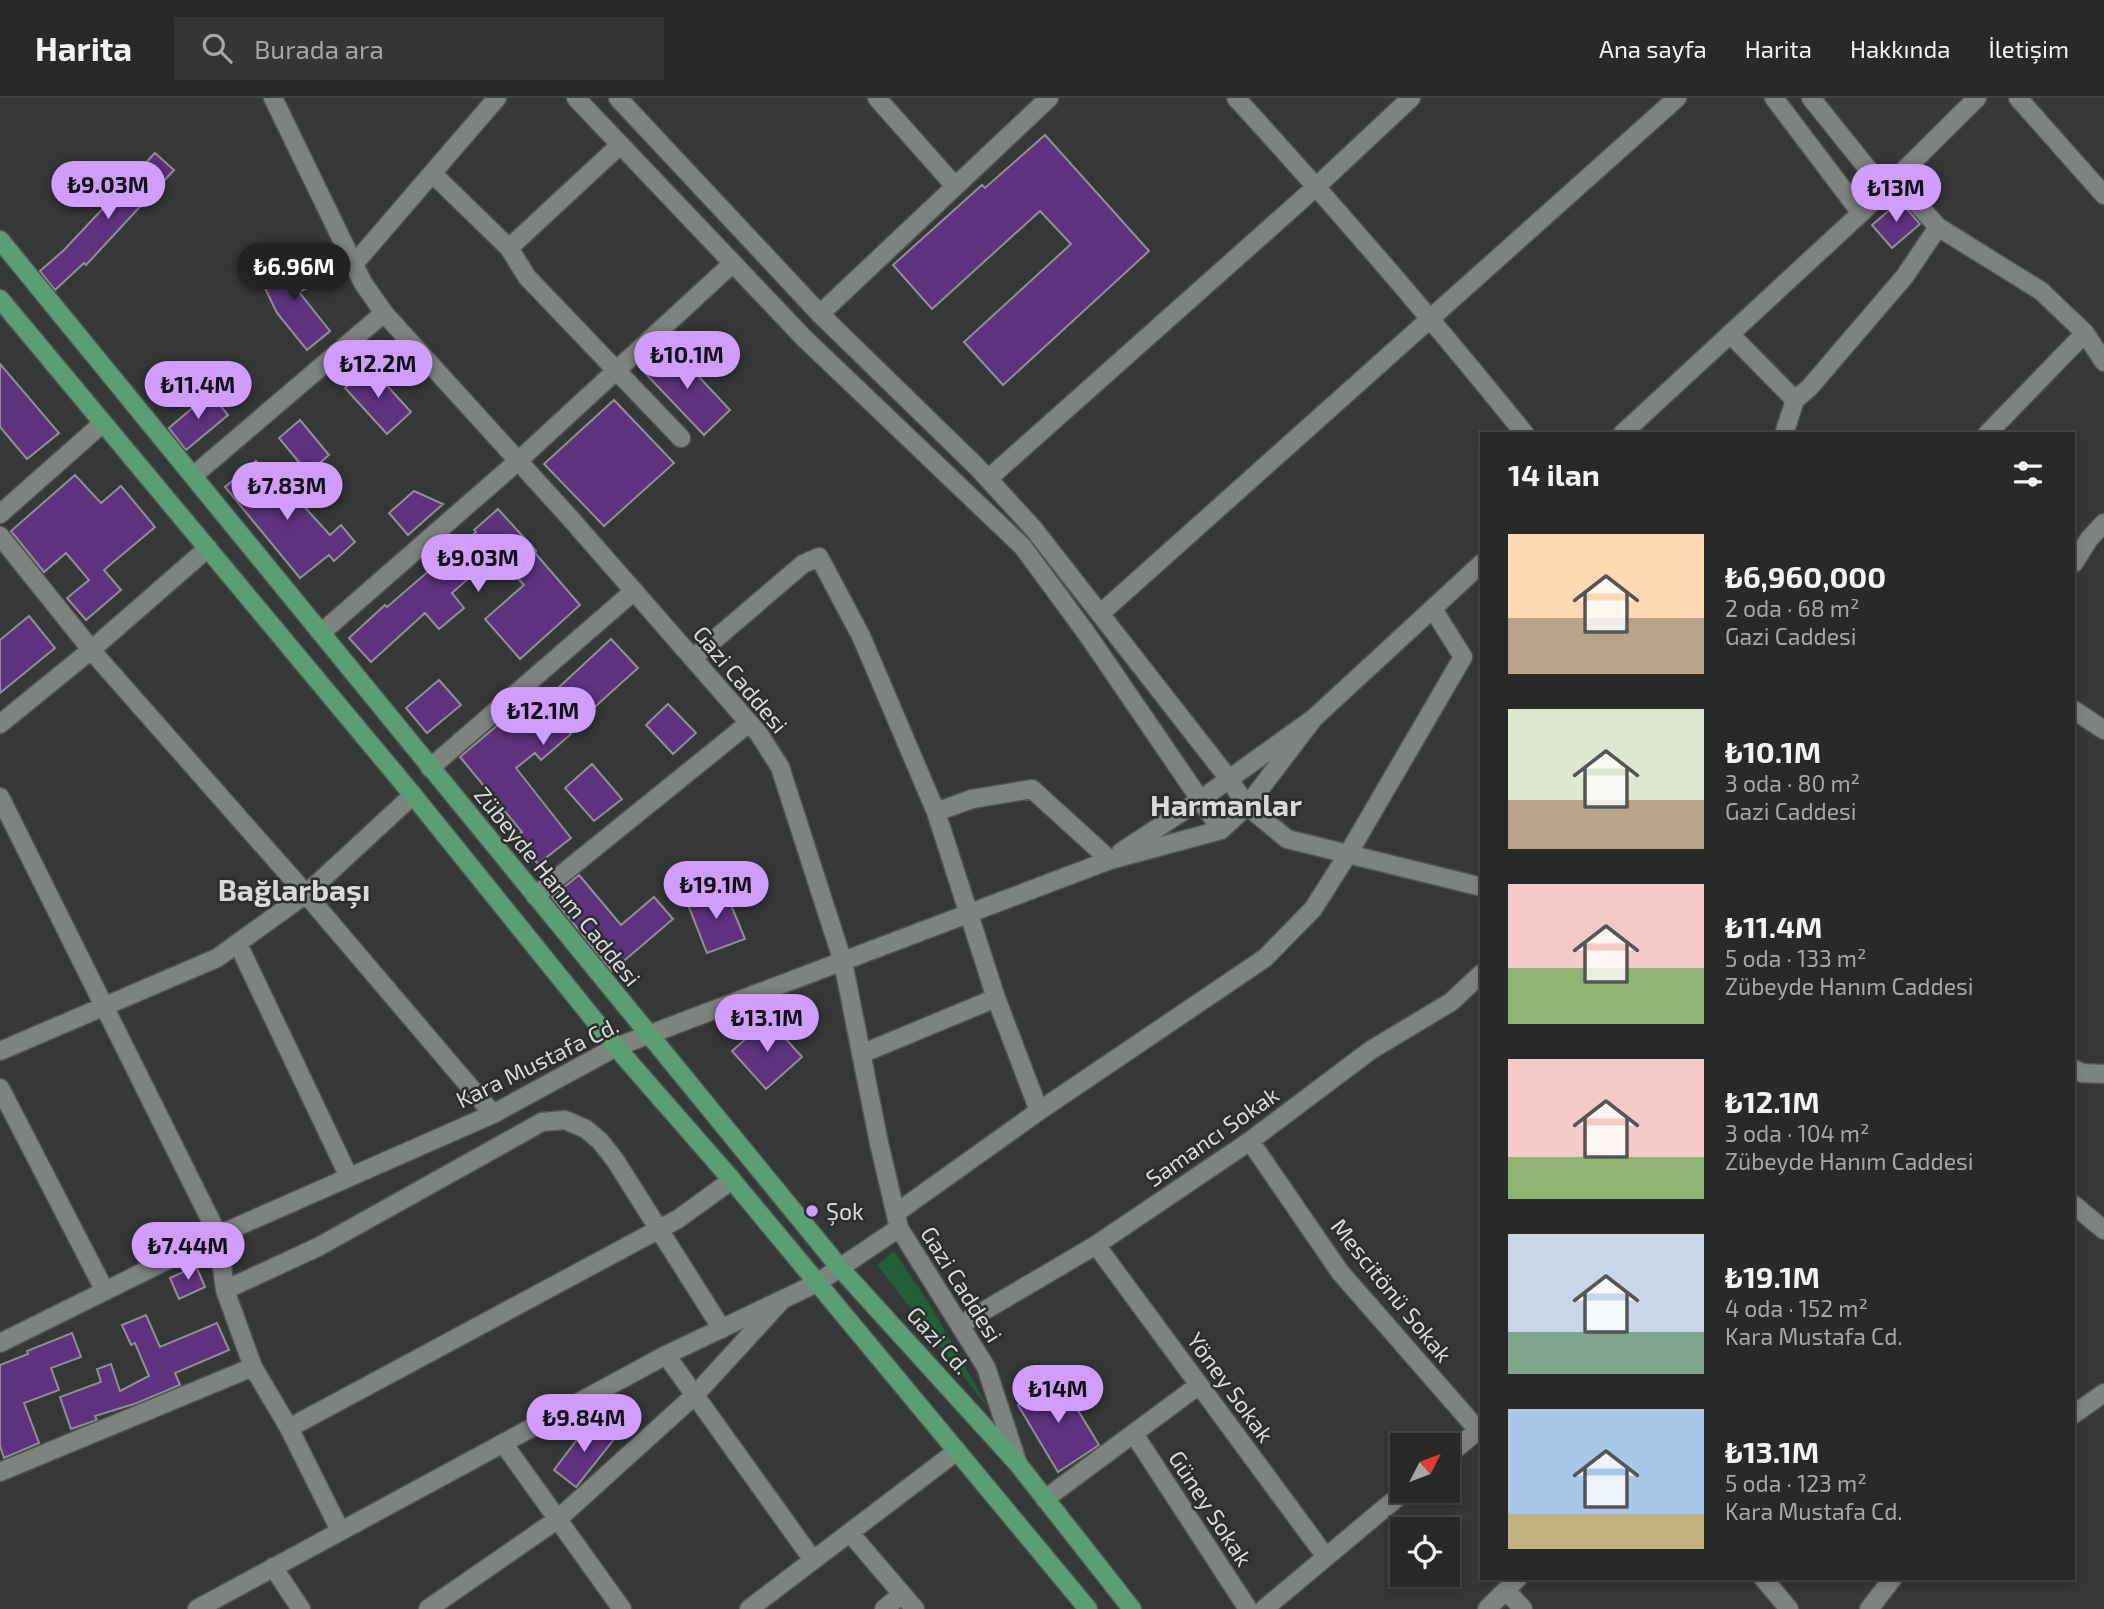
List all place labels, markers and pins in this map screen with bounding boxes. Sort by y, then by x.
pin: ₺9.03M [51,162,165,221]
pin: ₺13M [1855,164,1937,224]
pin: ₺6.96M [237,244,351,303]
pin: ₺10.1M [630,331,744,391]
pin: ₺12.2M [321,341,435,400]
pin: ₺11.4M [141,362,255,421]
pin: ₺7.83M [230,462,344,522]
pin: ₺9.03M [421,534,535,594]
pin: ₺12.1M [486,688,600,747]
pin: ₺19.1M [659,862,773,921]
pin: ₺13.1M [710,995,824,1054]
place label: Şok [826,1197,864,1226]
marker: Şok [804,1203,820,1219]
pin: ₺7.44M [131,1222,245,1282]
pin: ₺14M [1017,1366,1099,1425]
pin: ₺9.84M [527,1394,641,1454]

